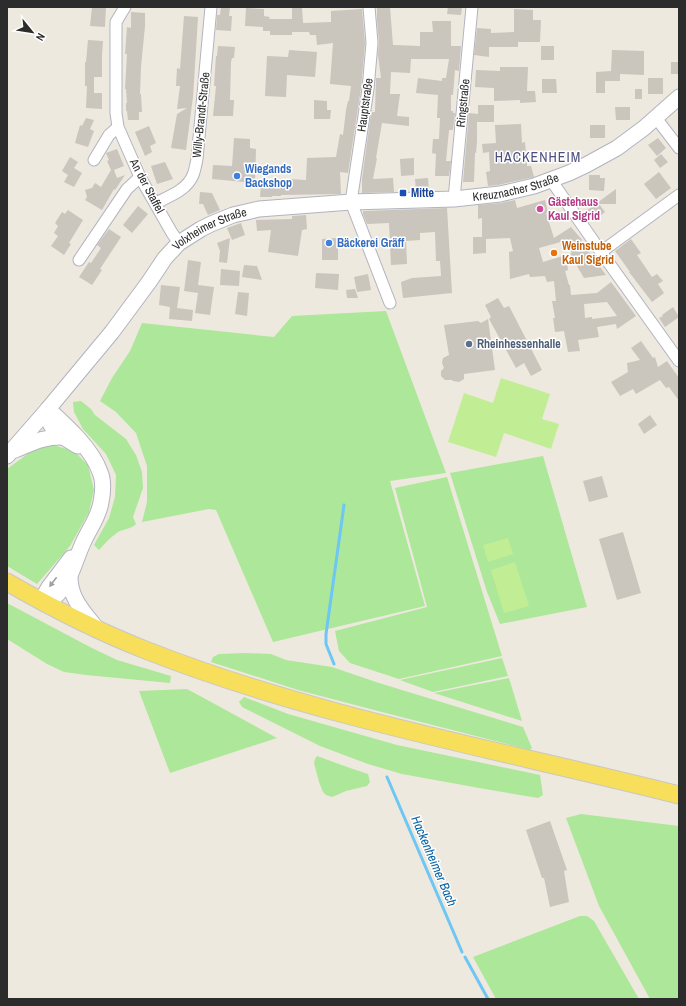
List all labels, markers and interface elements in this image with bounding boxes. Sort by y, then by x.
north arrow [12,12,52,52]
text: N [33,31,48,43]
street label: Willy-Brandt-Straße [189,71,213,159]
street label: Hauptstraße [353,77,377,133]
street label: Ringstraße [452,78,474,128]
district label: HACKENHEIM [495,148,581,166]
street label: An der Staffel [126,155,168,216]
place label: Wiegands Backshop [245,161,292,191]
street label: Kreuznacher Straße [472,170,561,205]
marker: Wiegands Backshop [232,171,242,181]
place label: Mitte [411,185,434,201]
marker: Mitte [398,188,408,198]
place label: Gästehaus Kaul Sigrid [548,194,600,224]
street label: Volxheimer Straße [168,204,248,253]
marker: Gästehaus Kaul Sigrid [535,204,545,214]
place label: Bäckerei Gräff [337,235,405,251]
marker: Bäckerei Gräff [324,238,334,248]
place label: Weinstube Kaul Sigrid [562,238,614,268]
marker: Weinstube Kaul Sigrid [549,248,559,258]
place label: Rheinhessenhalle [477,336,561,352]
marker: Rheinhessenhalle [464,339,474,349]
one-way arrow [48,577,57,588]
water label: Hackenheimer Bach [407,813,461,909]

